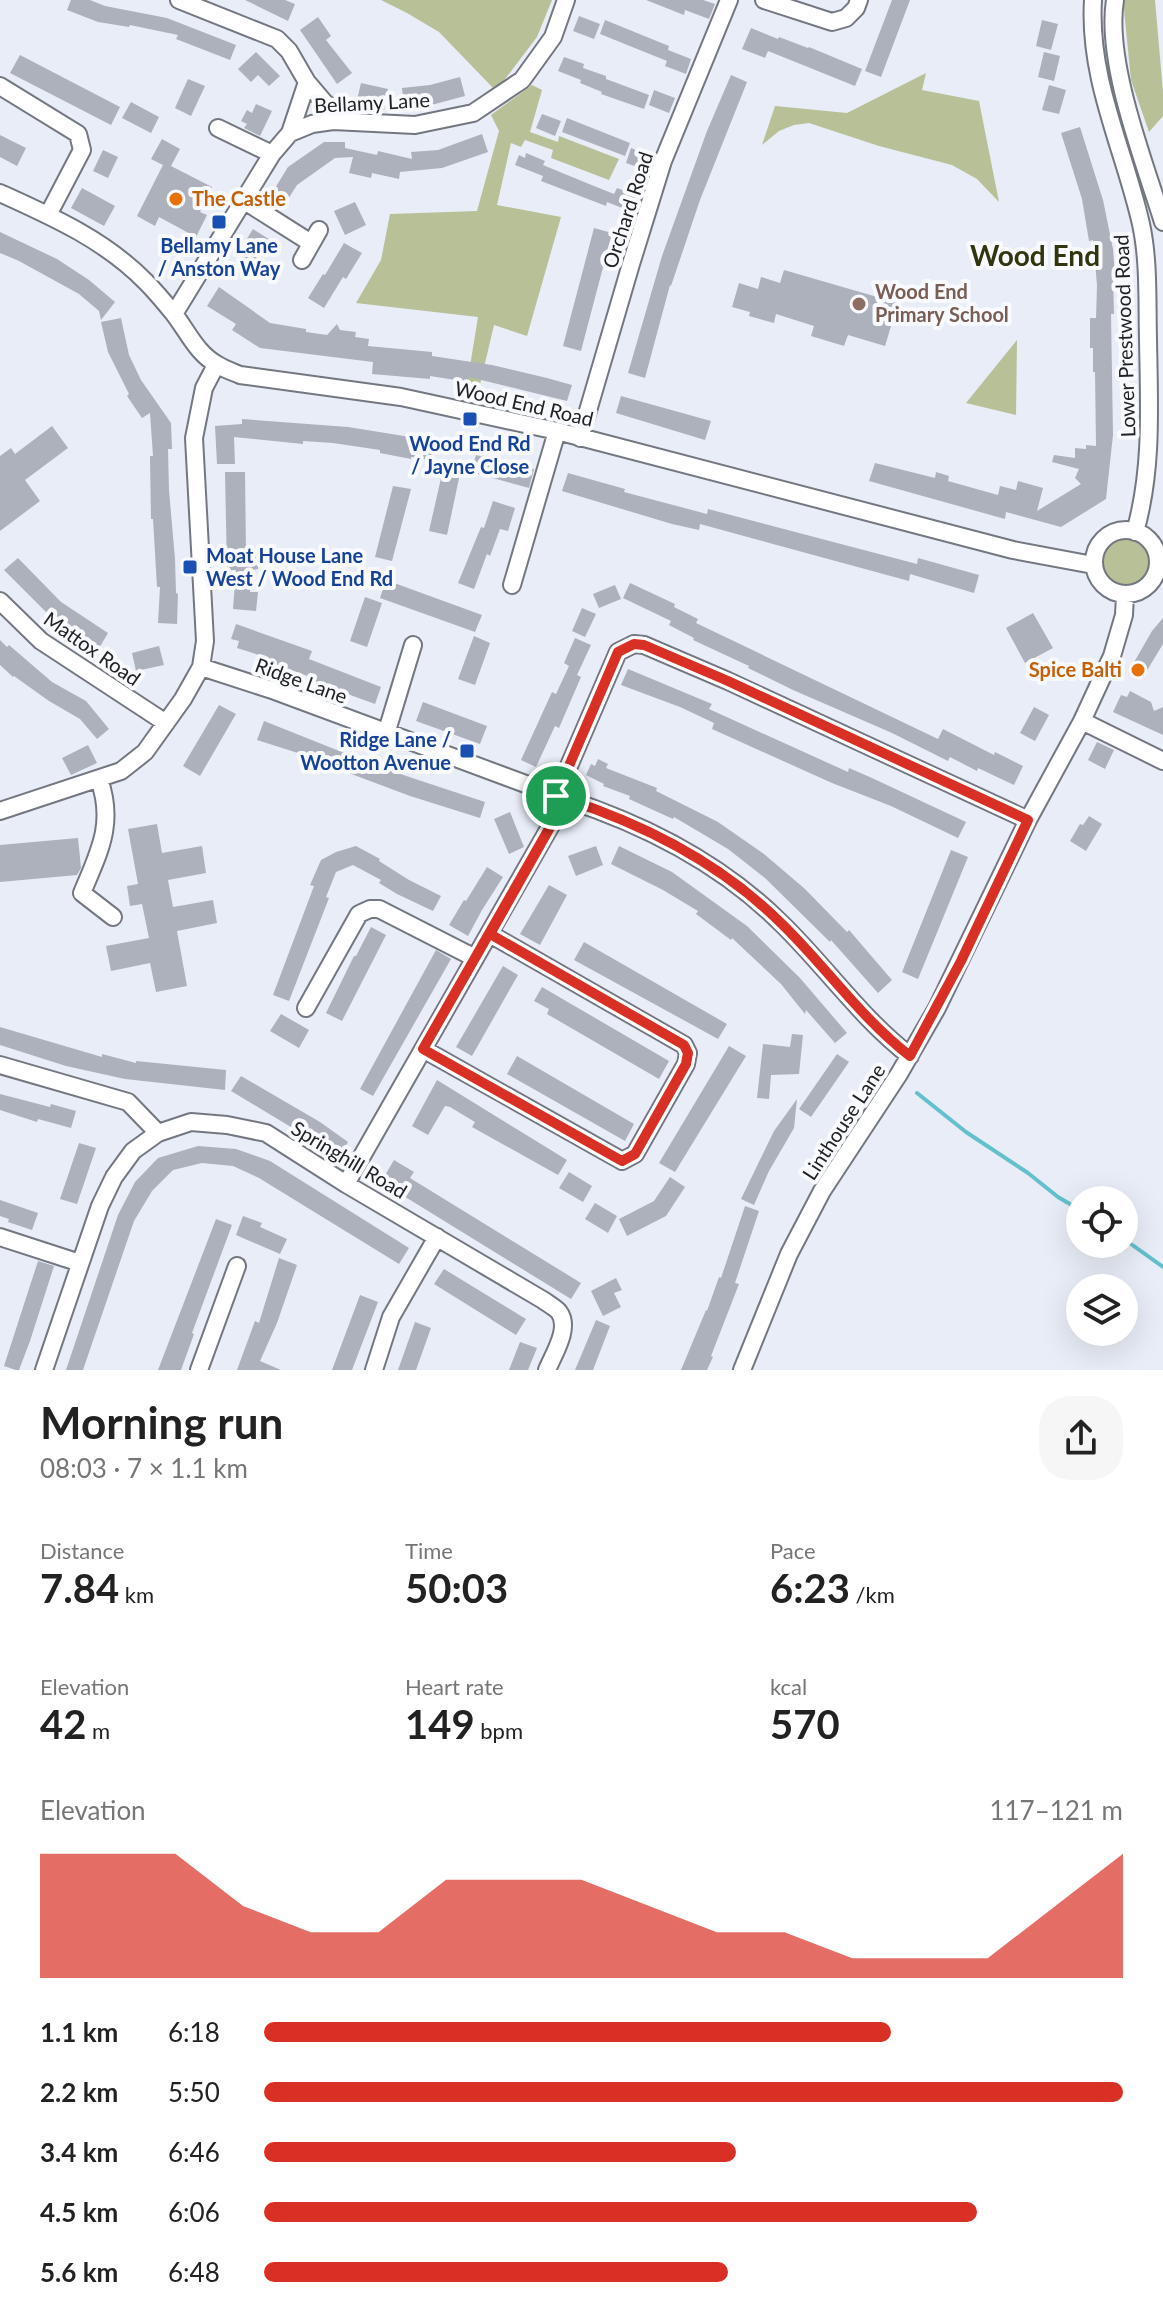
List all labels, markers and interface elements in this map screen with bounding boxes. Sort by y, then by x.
street label: Bellamy Lane [314,87,430,117]
street label: Orchard Road [597,148,657,271]
place label: The Castle [192,186,286,210]
marker: The Castle [167,190,185,208]
marker: Bellamy Lane / Anston Way [210,213,228,231]
place label: Bellamy Lane / Anston Way [158,233,281,280]
street label: Lower Prestwood Road [1108,234,1140,438]
district label: Wood End [970,238,1100,272]
place label: Wood End Primary School [875,279,1009,326]
marker: Wood End Primary School [850,295,868,313]
street label: Wood End Road [452,375,596,431]
marker: Wood End Rd / Jayne Close [461,410,479,428]
place label: Wood End Rd / Jayne Close [409,431,531,478]
place label: Moat House Lane West / Wood End Rd [206,543,393,590]
marker: Moat House Lane West / Wood End Rd [181,558,199,576]
street label: Mattox Road [40,606,145,690]
street label: Ridge Lane [252,652,351,708]
place label: Spice Balti [1029,657,1122,681]
marker: Spice Balti [1129,661,1147,679]
place label: Ridge Lane / Wootton Avenue [300,727,451,774]
marker: Ridge Lane / Wootton Avenue [458,742,476,760]
pin [522,762,590,830]
icon: arrive [534,774,578,818]
street label: Linthouse Lane [797,1059,889,1184]
street label: Springhill Road [287,1115,412,1203]
map controls [1066,1186,1138,1346]
button: locate [1066,1186,1138,1258]
button: layers [1066,1274,1138,1346]
text: Morning run [40,1396,283,1448]
button: share [1039,1396,1123,1480]
text: 08:03 · 7 × 1.1 km [40,1452,248,1484]
text: Distance [40,1537,124,1564]
text: Time [405,1537,453,1564]
text: Pace [770,1537,816,1564]
text: 7.84 [40,1564,119,1612]
text: 50:03 [405,1564,508,1612]
text: 6:23 [770,1564,850,1612]
text: km [119,1581,154,1608]
text: /km [850,1581,895,1608]
text: Elevation [40,1673,129,1700]
text: Heart rate [405,1673,504,1700]
text: kcal [770,1673,807,1700]
text: 42 [40,1700,86,1748]
text: 149 [405,1700,475,1748]
text: 570 [770,1700,840,1748]
text: m [86,1717,110,1744]
text: bpm [475,1717,523,1744]
text: Elevation [40,1794,146,1826]
text: 117–121 m [989,1794,1123,1826]
text: 1.1 km [40,2016,118,2048]
text: 6:18 [168,2016,220,2048]
text: 2.2 km [40,2076,118,2108]
text: 5:50 [168,2076,220,2108]
text: 3.4 km [40,2136,118,2168]
text: 6:46 [168,2136,220,2168]
text: 4.5 km [40,2196,118,2228]
text: 6:06 [168,2196,220,2228]
text: 5.6 km [40,2256,118,2288]
text: 6:48 [168,2256,220,2288]

